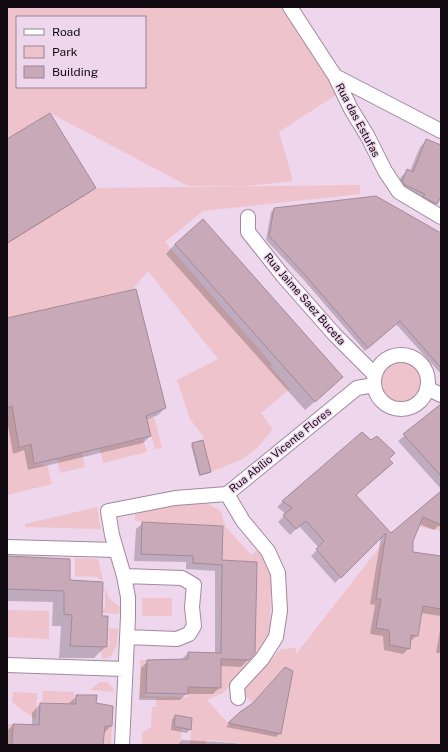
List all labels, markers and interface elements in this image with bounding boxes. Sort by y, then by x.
legend [16,16,146,88]
text: Road [52,25,80,39]
text: Park [52,45,78,59]
text: Building [52,65,98,79]
street label: Rua das Estufas [333,81,383,159]
street label: Rua Jaime Saez Buceta [262,251,348,347]
street label: Rua Abílio Vicente Flores [227,405,334,495]

